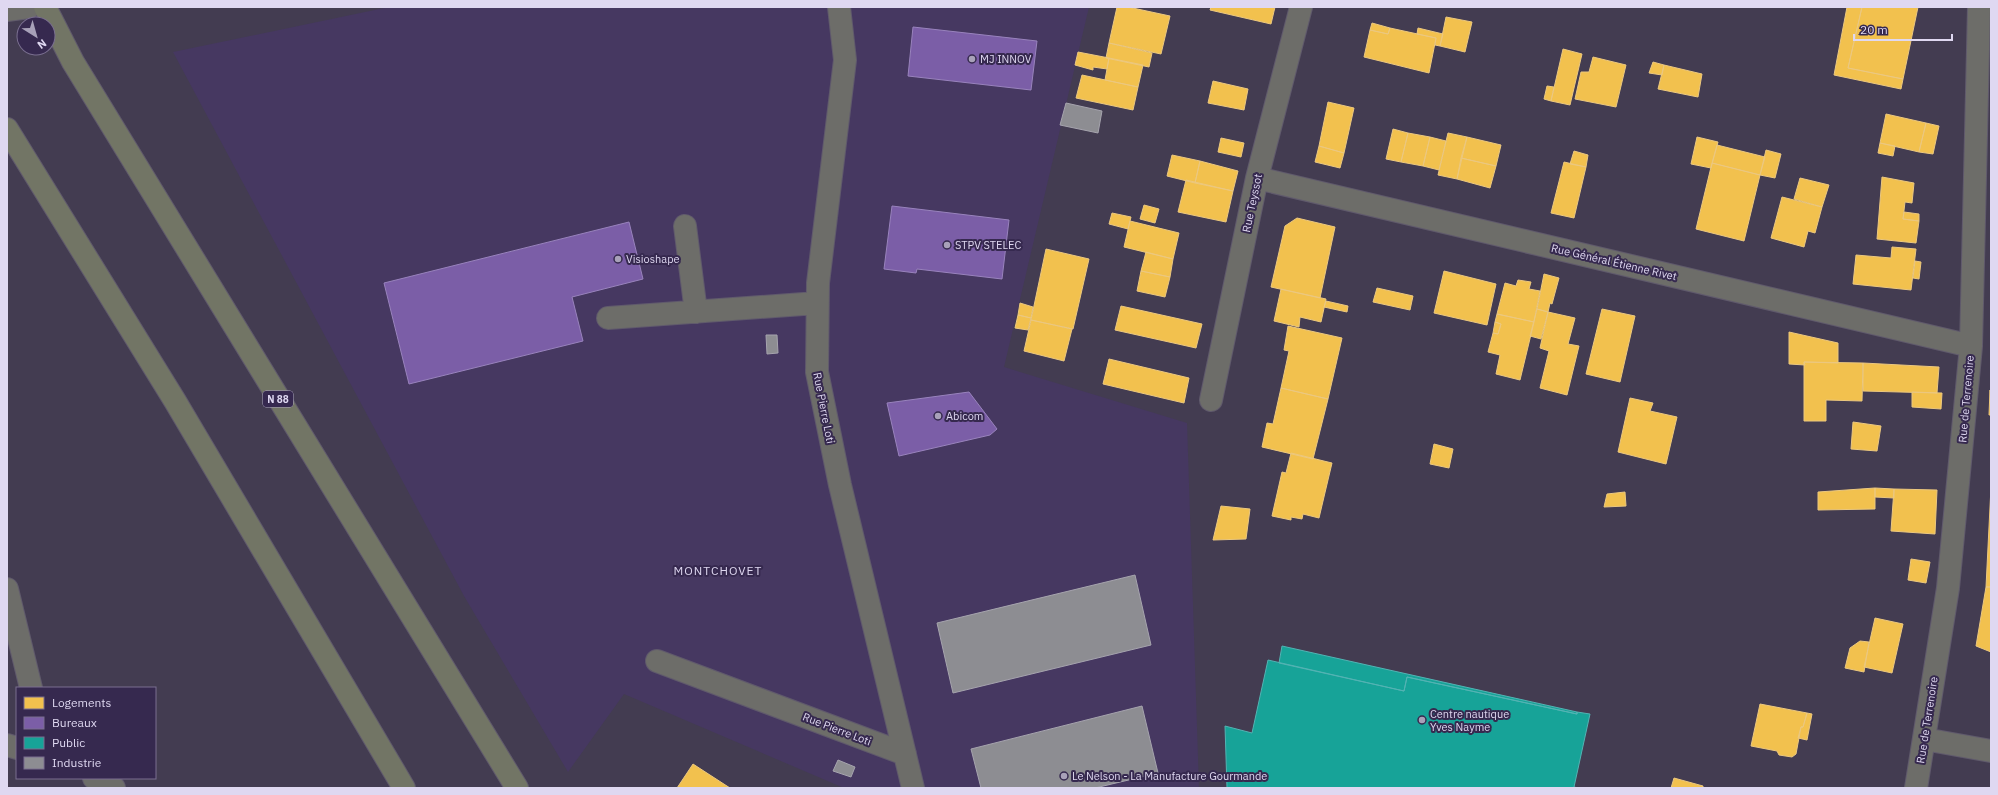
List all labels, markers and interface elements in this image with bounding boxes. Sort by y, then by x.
north arrow [16,16,56,56]
scale bar [1854,16,1952,42]
text: 20 m [1860,22,1888,37]
text: N [35,36,49,52]
place label: MJ INNOV [980,52,1032,66]
marker: MJ INNOV [967,54,977,64]
street label: Rue Teyssot [1239,172,1265,234]
place label: STPV STELEC [955,238,1021,252]
marker: STPV STELEC [942,240,952,250]
street label: Rue Général Étienne Rivet [1550,241,1678,283]
place label: Visioshape [626,252,680,266]
marker: Visioshape [613,254,623,264]
street label: Rue de Terrenoire [1955,355,1977,443]
street label: Rue Pierre Loti [810,371,838,445]
road number: N 88 [263,391,293,407]
place label: Abicom [946,409,983,423]
marker: Abicom [933,411,943,421]
district label: MONTCHOVET [674,563,762,578]
street label: Rue de Terrenoire [1913,676,1941,764]
legend [16,687,156,779]
text: Logements [52,695,112,710]
place label: Centre nautique Yves Nayme [1430,707,1509,734]
street label: Rue Pierre Loti [801,710,873,748]
text: Bureaux [52,715,97,730]
marker: Centre nautique Yves Nayme [1417,715,1427,725]
text: Public [52,735,85,750]
text: Industrie [52,755,102,770]
place label: Le Nelson - La Manufacture Gourmande [1072,769,1267,783]
marker: Le Nelson - La Manufacture Gourmande [1059,771,1069,781]

